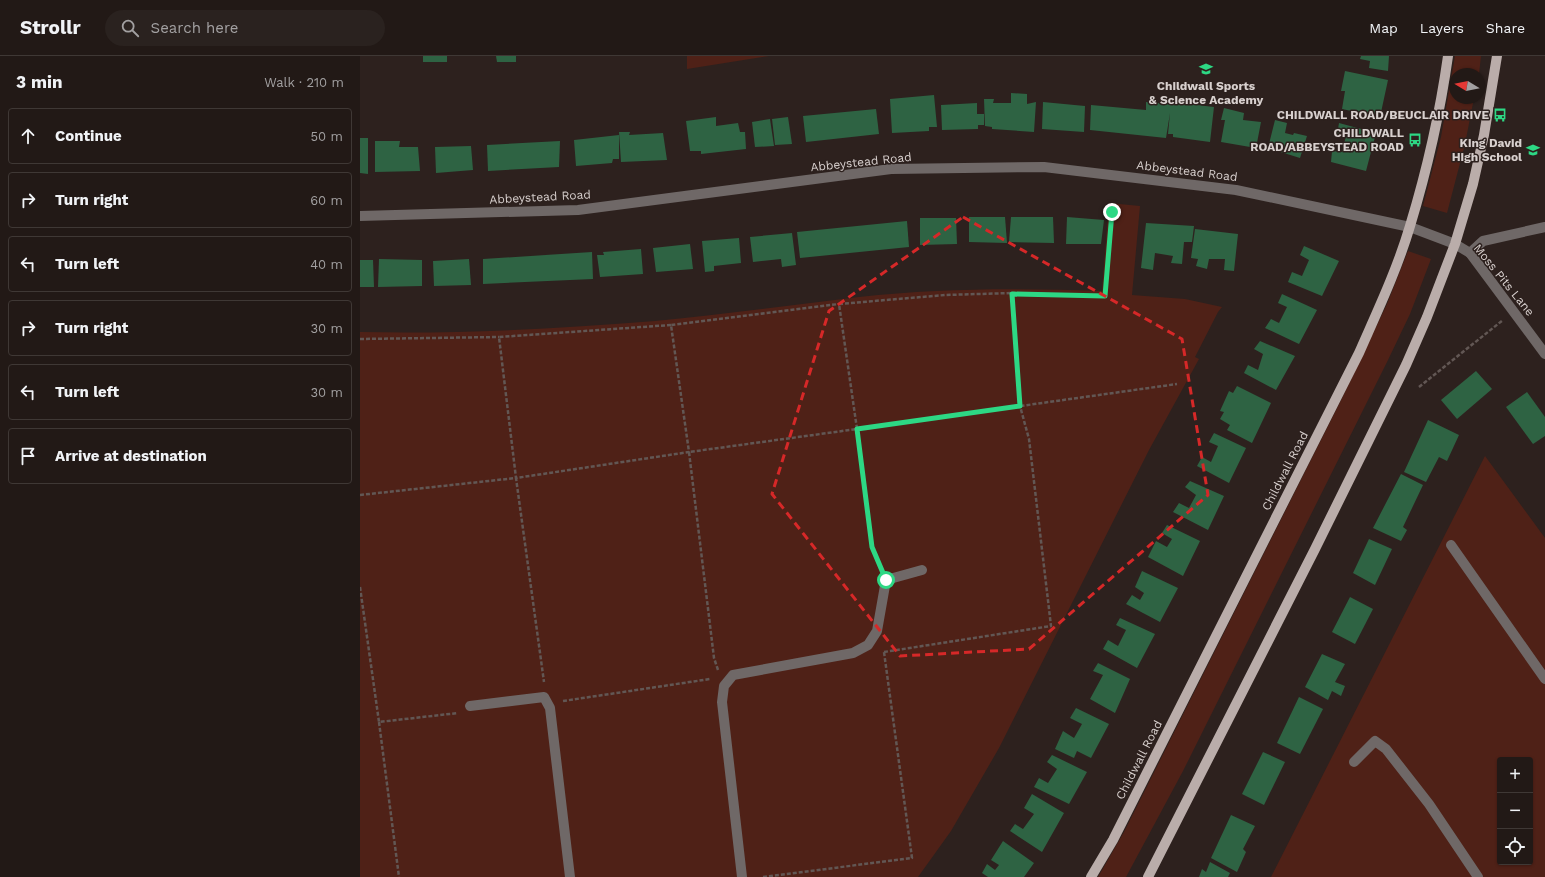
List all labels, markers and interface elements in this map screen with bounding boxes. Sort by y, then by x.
search box [105,10,385,46]
text: Strollr [20,16,81,39]
icon: search [119,17,141,39]
text: Search here [151,19,239,37]
text: Map [1369,20,1398,36]
text: Layers [1420,20,1464,36]
text: Share [1486,20,1525,36]
school or university icon: Childwall Sports & Science Academy [1198,61,1214,77]
north arrow [1449,68,1485,104]
text: 3 min [16,72,62,92]
text: Walk · 210 m [264,75,344,90]
place label: Childwall Sports & Science Academy [1149,79,1263,107]
bus stop icon: CHILDWALL ROAD/BEUCLAIR DRIVE [1492,107,1508,123]
place label: CHILDWALL ROAD/BEUCLAIR DRIVE [1277,108,1489,122]
icon: ahead [17,125,39,147]
place label: CHILDWALL ROAD/ABBEYSTEAD ROAD [1250,126,1404,154]
text: Continue [55,127,122,145]
text: 50 m [311,129,343,144]
bus stop icon: CHILDWALL ROAD/ABBEYSTEAD ROAD [1407,132,1423,148]
place label: King David High School [1452,136,1522,164]
school or university icon: King David High School [1525,142,1541,158]
street label: Abbeystead Road [810,150,912,174]
street label: Abbeystead Road [1136,158,1238,184]
street label: Abbeystead Road [489,187,591,207]
icon: right [17,189,39,211]
text: Turn right [55,191,128,209]
text: 60 m [310,193,343,208]
route end [1103,203,1121,221]
street label: Moss Pits Lane [1471,241,1537,319]
icon: left [17,253,39,275]
text: Turn left [55,255,119,273]
text: 40 m [310,257,343,272]
icon: right [17,317,39,339]
text: Turn right [55,319,128,337]
text: 30 m [311,321,343,336]
icon: left [17,381,39,403]
text: Turn left [55,383,119,401]
text: 30 m [311,385,343,400]
street label: Childwall Road [1259,429,1311,513]
icon: arrive [17,445,39,467]
text: Arrive at destination [55,447,207,465]
route start [877,571,895,589]
street label: Childwall Road [1113,718,1165,802]
map controls [1497,757,1533,865]
button: + [1497,757,1533,793]
button: − [1497,793,1533,829]
button: locate [1497,829,1533,865]

